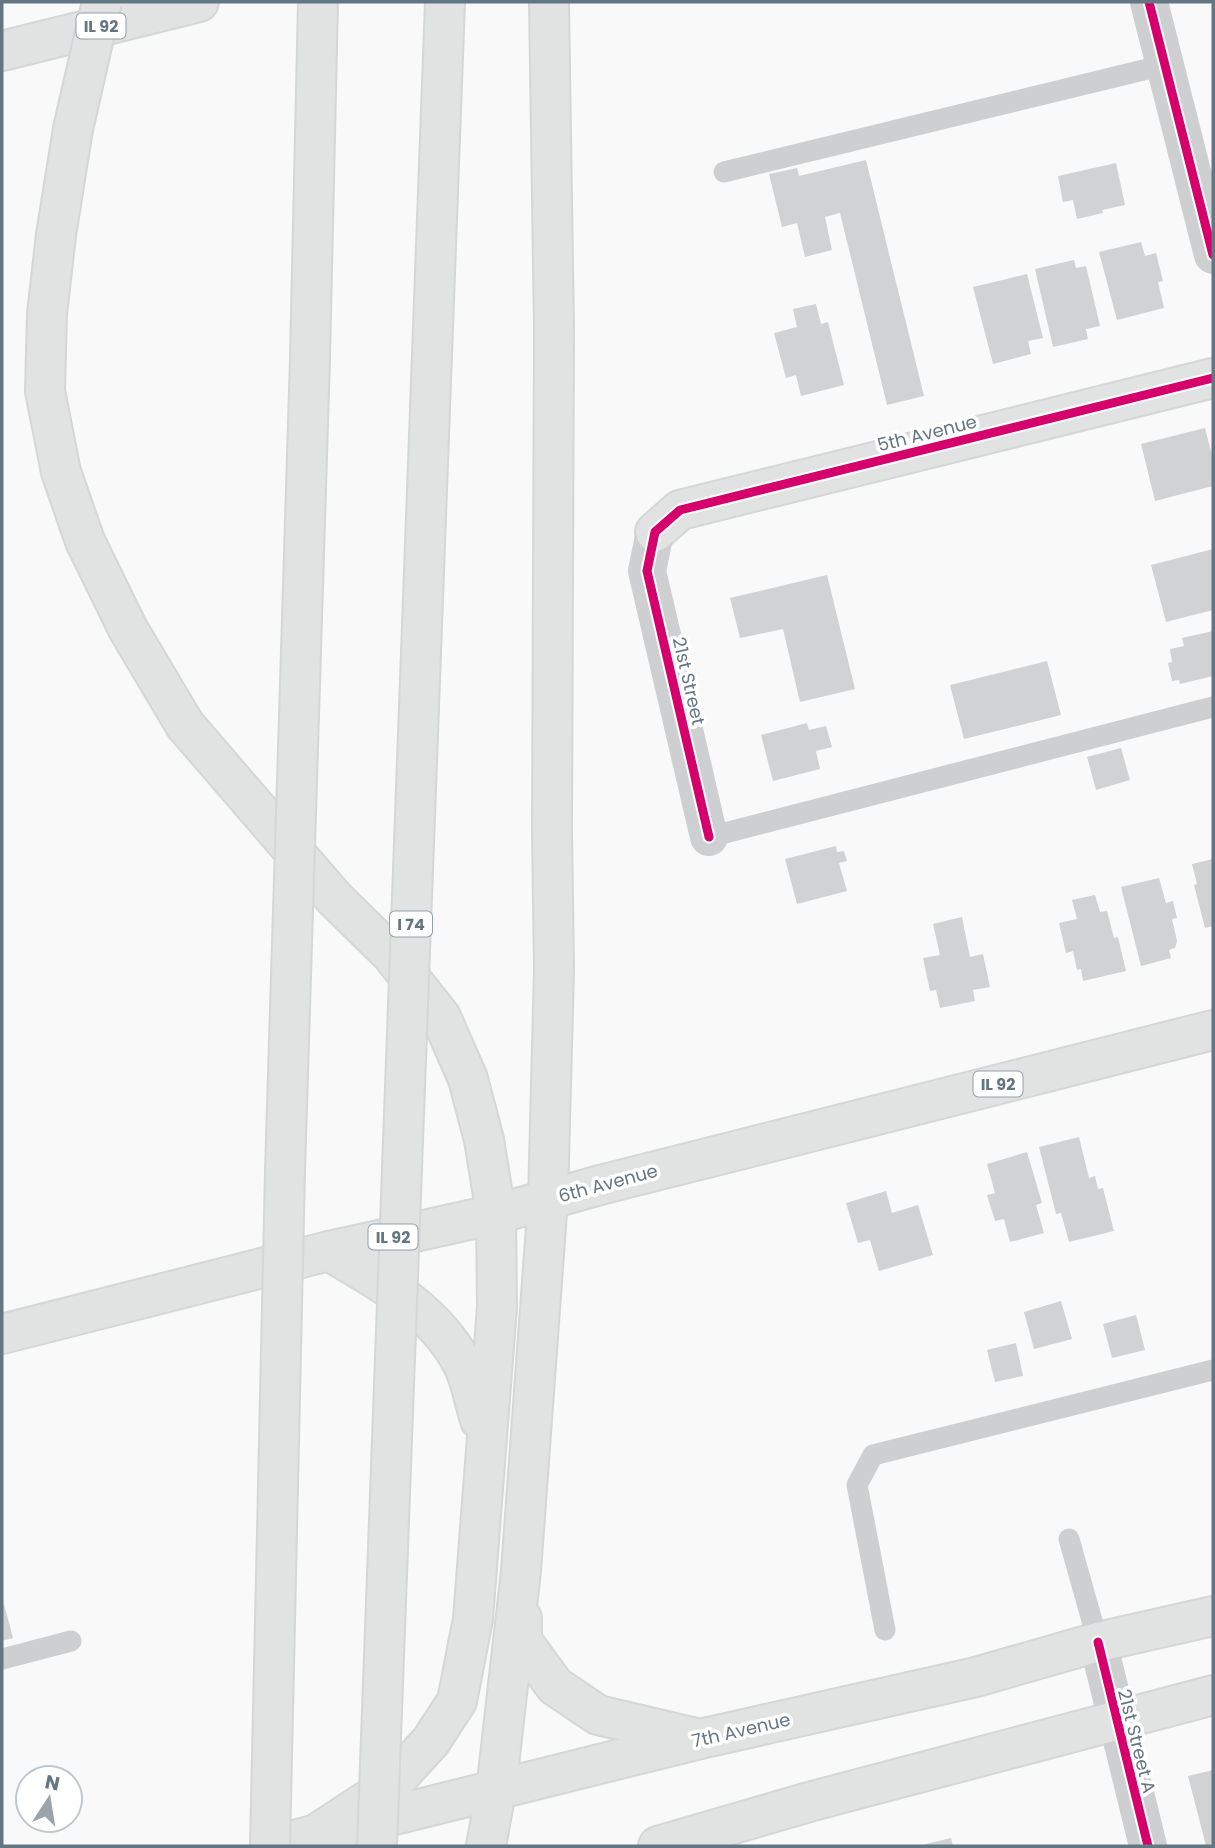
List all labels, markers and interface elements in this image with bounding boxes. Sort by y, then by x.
road number: IL 92 [76,14,126,38]
street label: 5th Avenue [875,409,979,457]
street label: 21st Street [667,635,711,727]
road number: I 74 [390,912,432,936]
road number: IL 92 [974,1072,1023,1096]
street label: 6th Avenue [556,1158,660,1208]
road number: IL 92 [368,1224,418,1250]
street label: 21st Street A [1112,1686,1162,1796]
street label: 7th Avenue [689,1707,793,1753]
north arrow [14,1764,84,1834]
text: N [43,1768,62,1798]

